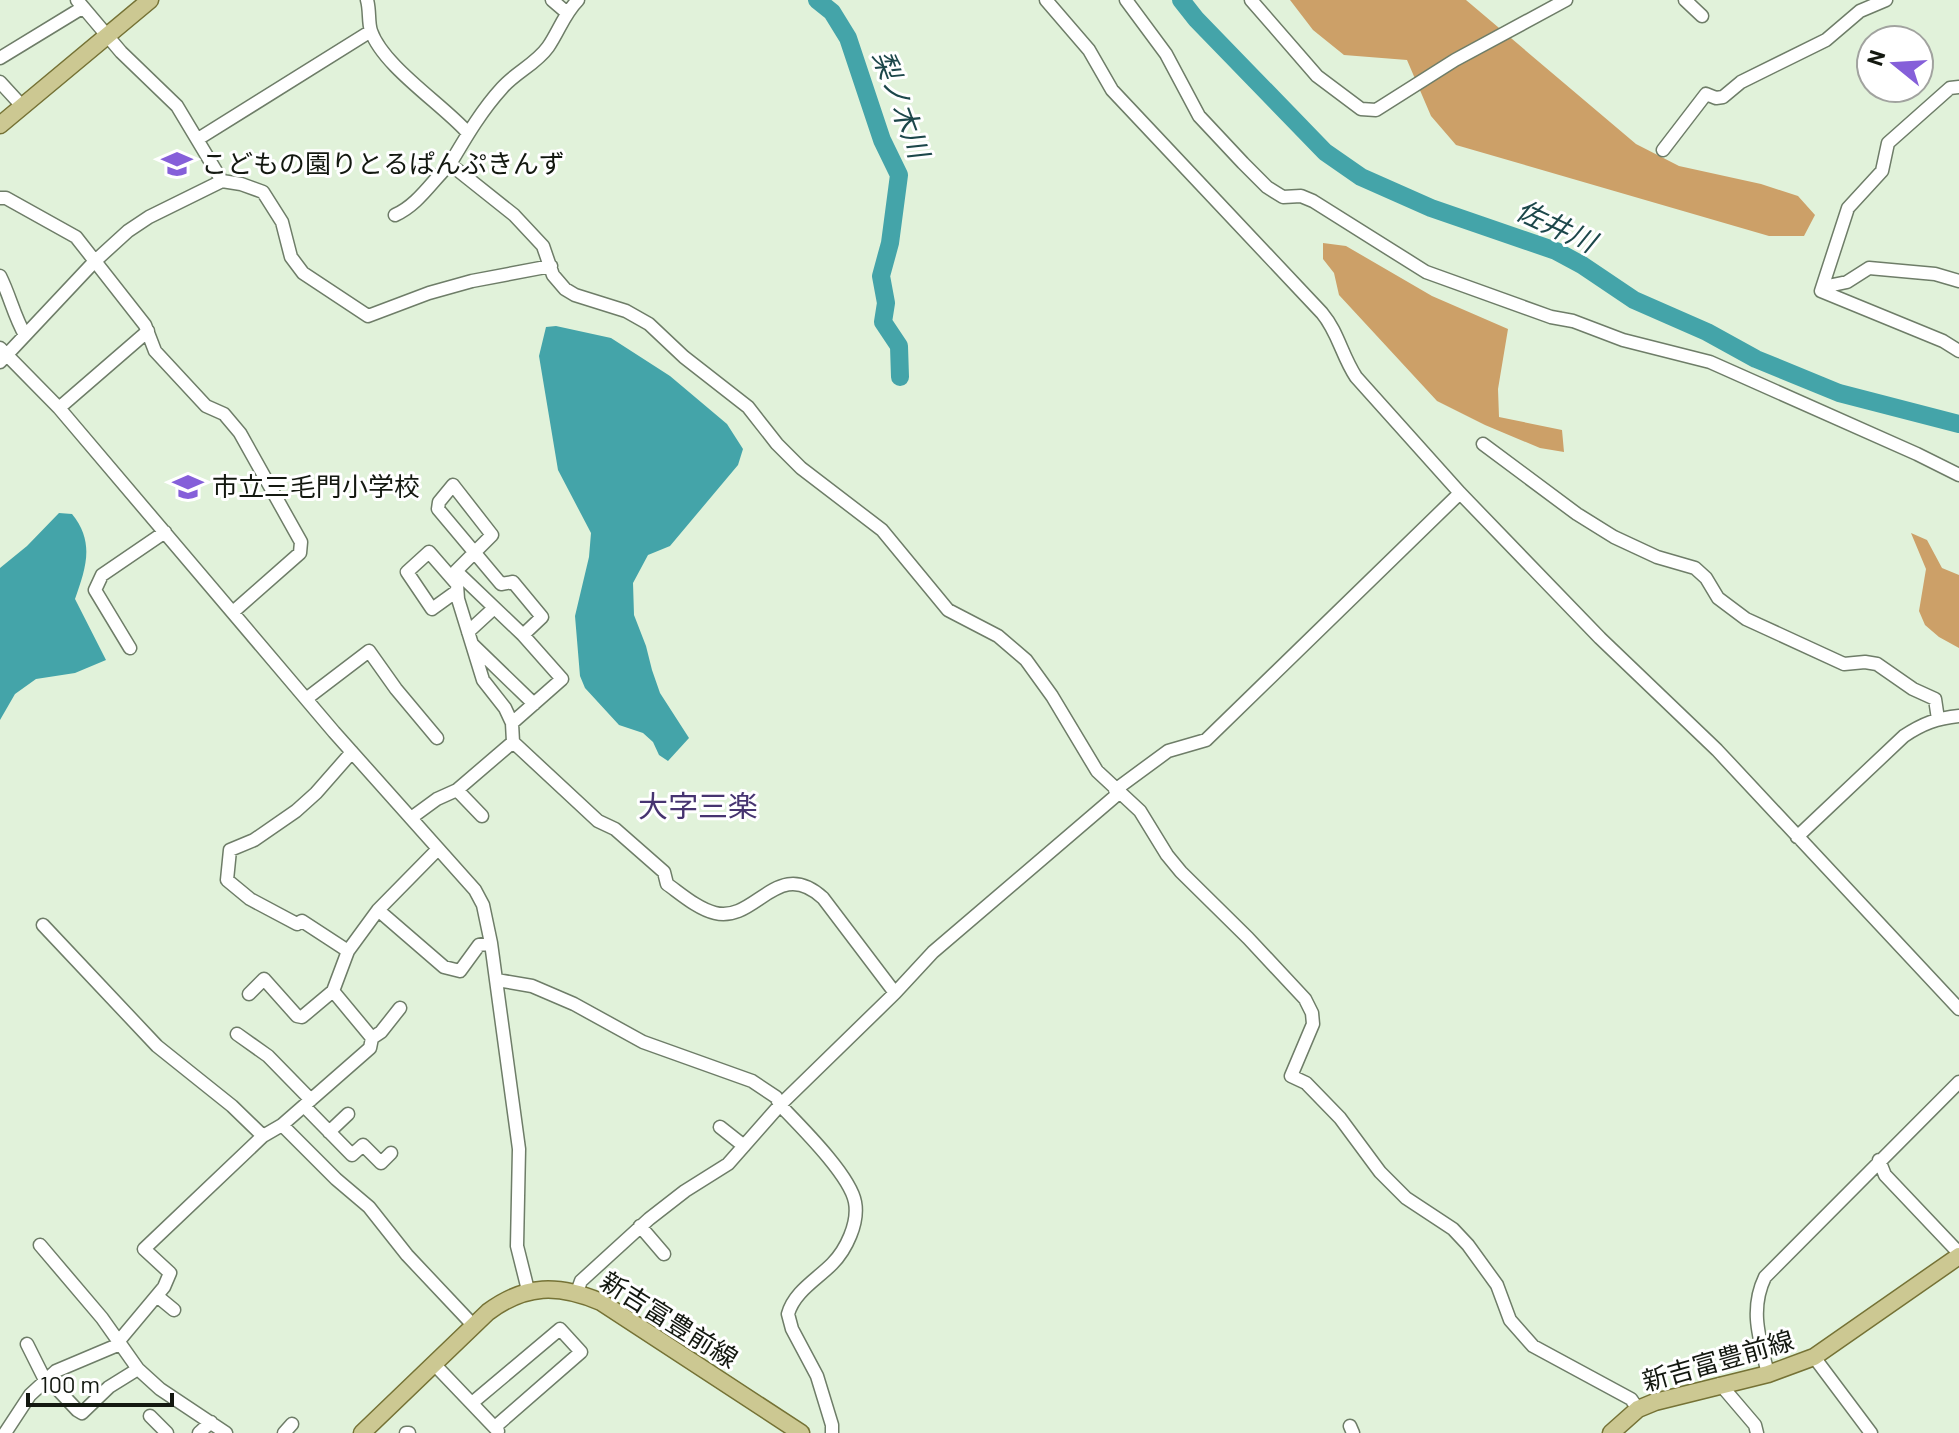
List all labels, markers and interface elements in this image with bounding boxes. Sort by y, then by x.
north arrow [1855,24,1935,104]
water label: 梨ノ木川 [867,45,938,165]
text: N [1860,47,1890,68]
school or university icon: こどもの園りとるぱんぷきんず [160,147,194,181]
place label: こどもの園りとるぱんぷきんず [201,147,565,178]
water label: 佐井川 [1511,192,1604,260]
school or university icon: 市立三毛門小学校 [171,470,205,504]
place label: 市立三毛門小学校 [212,470,420,501]
district label: 大字三楽 [638,787,758,823]
street label: 新吉富豊前線 [595,1264,744,1373]
street label: 新吉富豊前線 [1638,1323,1797,1396]
scale bar [28,1357,172,1407]
text: 100 m [40,1369,100,1398]

